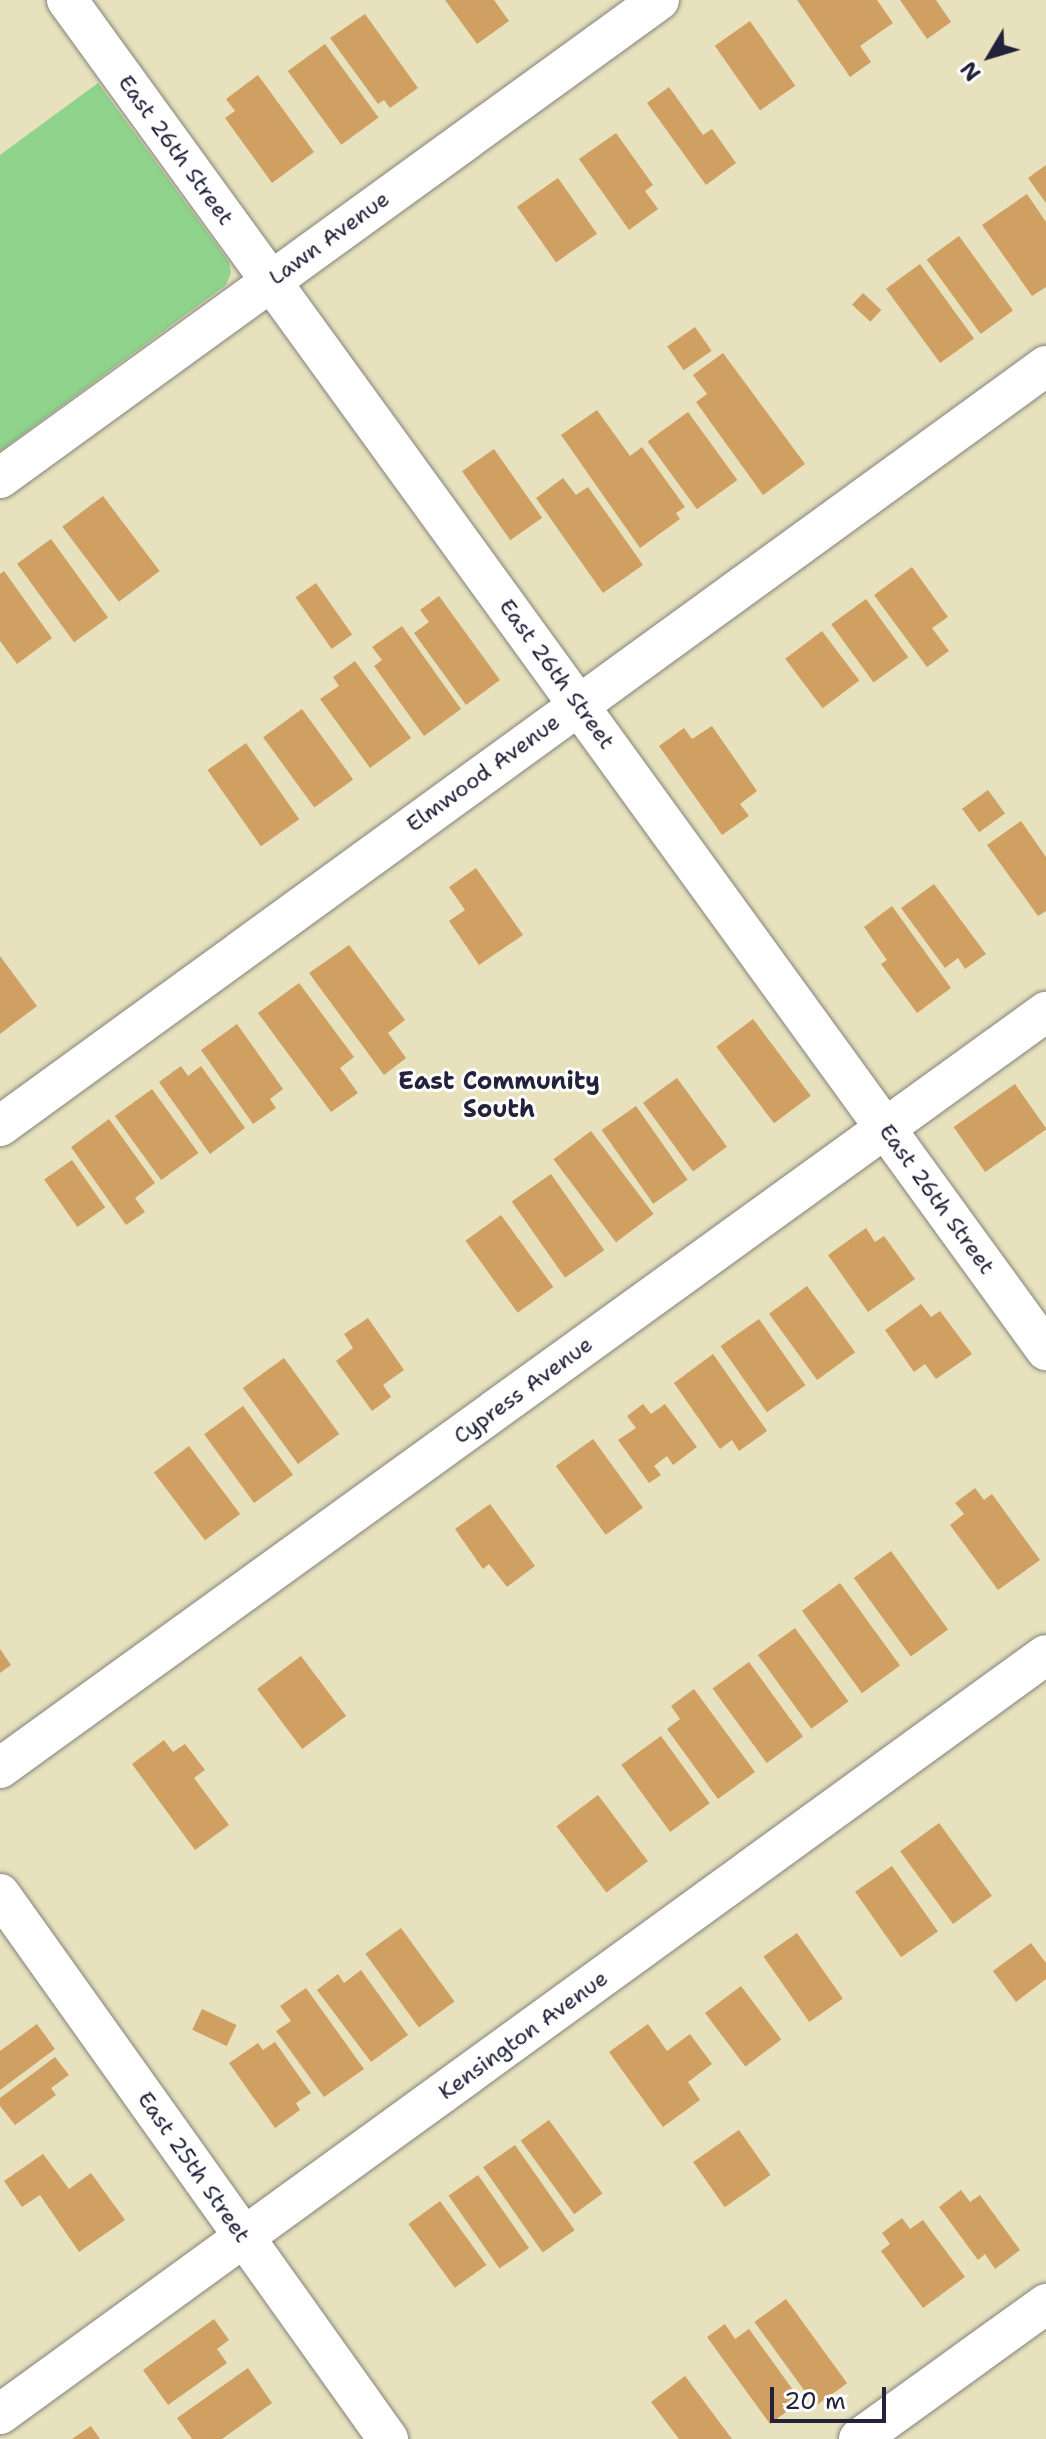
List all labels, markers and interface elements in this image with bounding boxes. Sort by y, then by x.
north arrow [950,16,1030,96]
text: N [954,55,987,87]
street label: East 26th Street [113,70,239,230]
street label: Lawn Avenue [264,185,394,291]
street label: East 26th Street [494,594,620,754]
street label: Elmwood Avenue [401,708,565,838]
district label: East Community South [398,1068,600,1124]
street label: East 26th Street [874,1119,1000,1279]
street label: Cypress Avenue [448,1331,598,1449]
street label: Kensington Avenue [433,1965,613,2105]
street label: East 25th Street [132,2086,256,2248]
scale bar [774,2371,890,2421]
text: 20 m [784,2385,846,2417]

